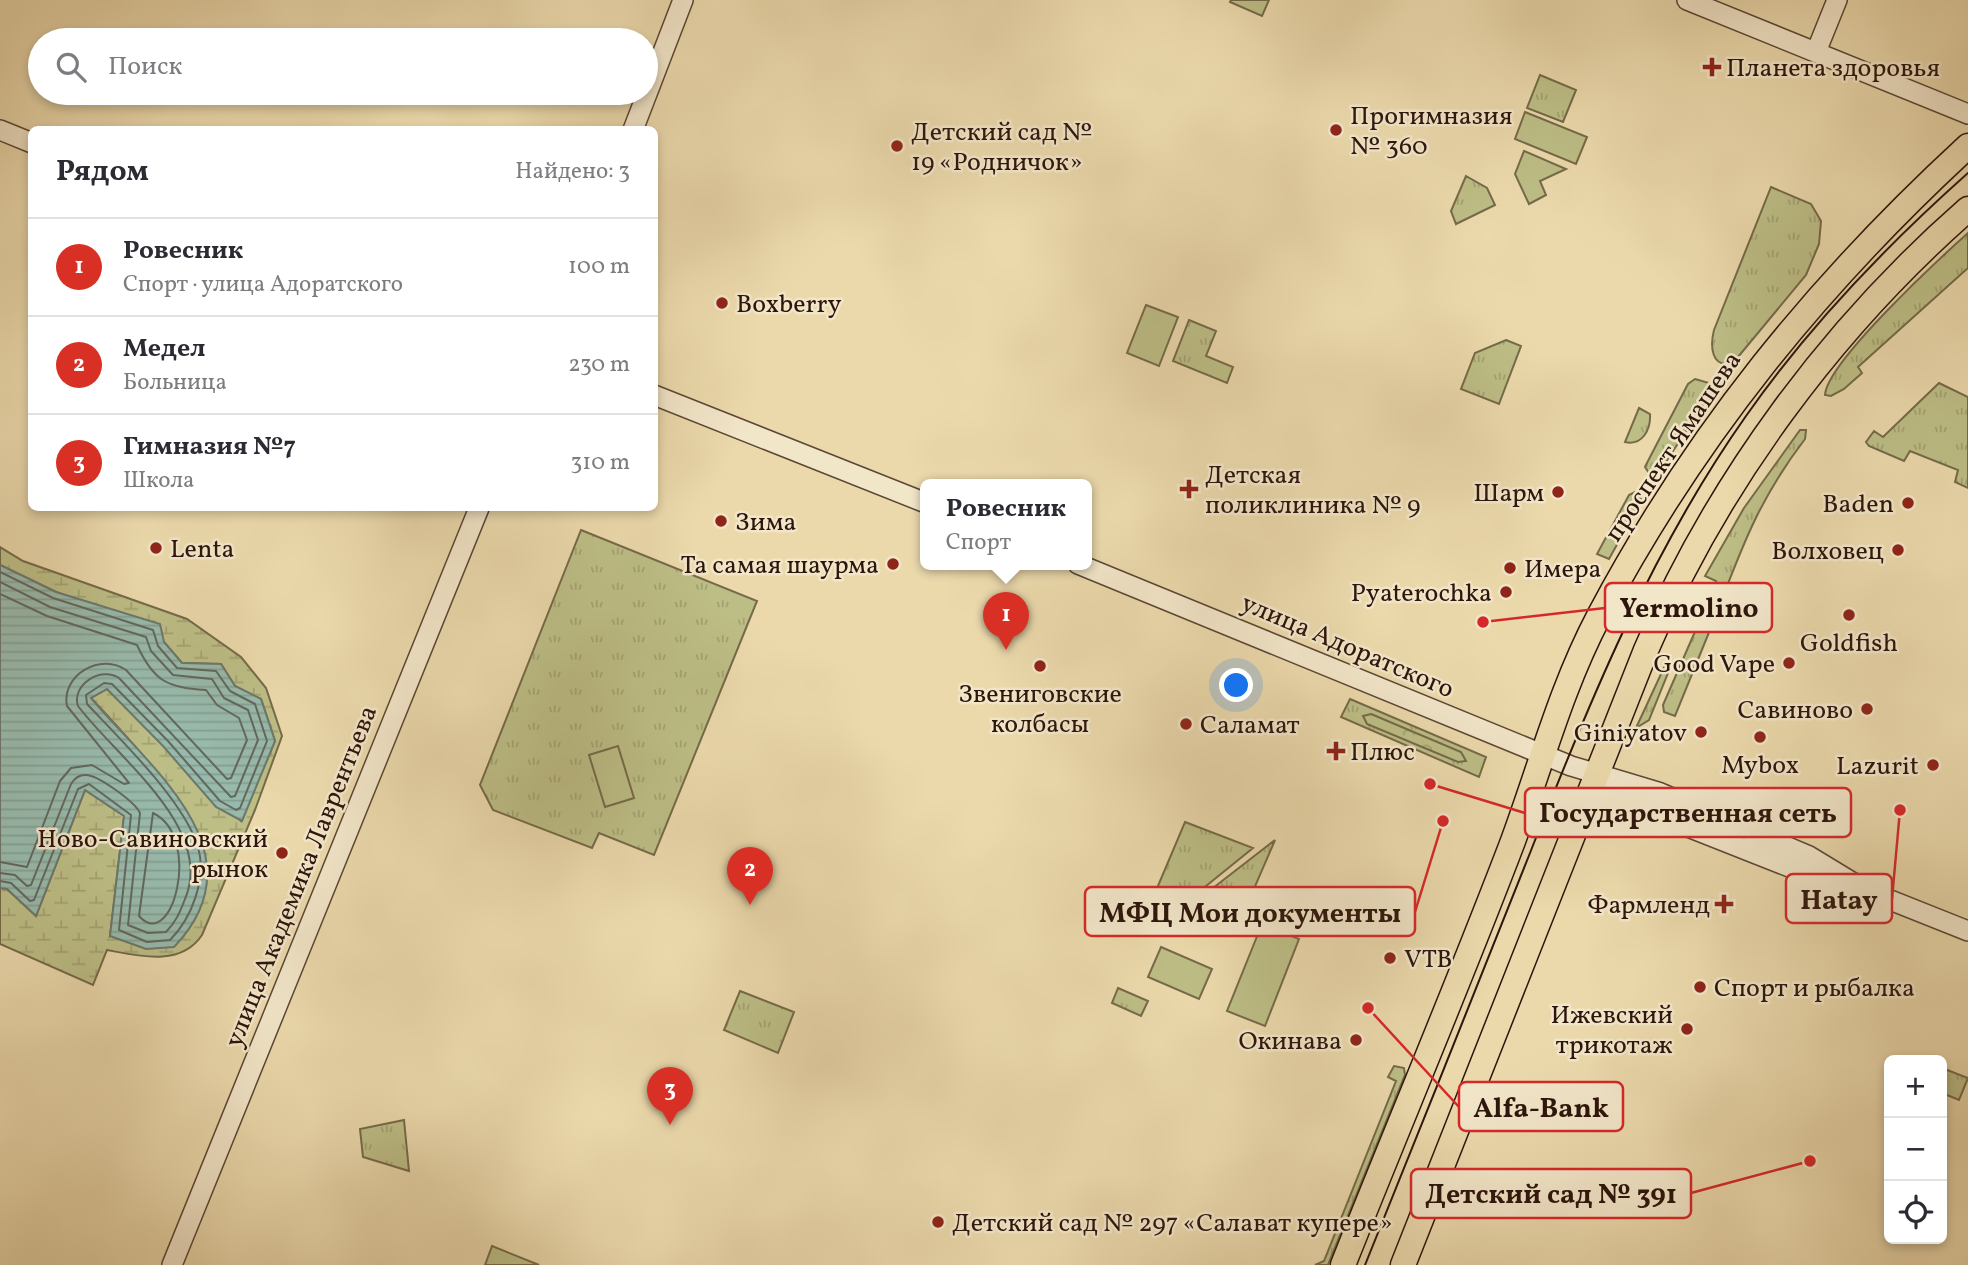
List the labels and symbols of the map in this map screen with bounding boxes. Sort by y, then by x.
place label: Планета здоровья [1726,51,1940,87]
marker: Планета здоровья [1704,59,1720,75]
place label: Прогимназия № 360 [1350,99,1512,165]
place label: Детский сад № 19 «Родничок» [911,115,1092,181]
marker: Прогимназия № 360 [1328,122,1344,138]
marker: Детский сад № 19 «Родничок» [889,138,905,154]
place label: Boxberry [736,287,841,323]
marker: Boxberry [714,295,730,311]
street label: проспект Ямашева [1596,345,1751,549]
place label: Детская поликлиника № 9 [1205,458,1421,524]
place label: Шарм [1473,476,1544,512]
marker: Детская поликлиника № 9 [1179,479,1199,499]
marker: Шарм [1550,484,1566,500]
place label: Baden [1822,487,1894,523]
marker: Baden [1900,495,1916,511]
place label: Зима [735,505,796,541]
marker: Зима [713,513,729,529]
place label: Lenta [170,532,234,568]
place label: Волховец [1771,534,1884,570]
marker: Lenta [148,540,164,556]
marker: Волховец [1890,542,1906,558]
place label: Та самая шаурма [681,548,879,584]
place label: Имера [1524,552,1602,588]
marker: Та самая шаурма [885,556,901,572]
marker: Имера [1502,560,1518,576]
place label: Pyaterochka [1351,576,1492,612]
callout: Yermolino [1605,583,1772,632]
marker: Pyaterochka [1498,584,1514,600]
street label: улица Адоратского [1235,586,1459,708]
text: Yermolino [1619,590,1759,629]
pin: 1 [983,592,1029,650]
marker: Goldfish [1841,607,1857,623]
place label: Goldfish [1800,626,1898,662]
place label: Good Vape [1654,647,1775,683]
marker: Good Vape [1781,655,1797,671]
marker: Звениговские колбасы [1032,658,1048,674]
your location [1219,668,1253,702]
place label: Звениговские колбасы [958,677,1122,743]
place label: Савиново [1737,693,1853,729]
street label: улица Академика Лаврентьева [217,700,387,1053]
marker: Савиново [1859,701,1875,717]
place label: Саламат [1200,708,1300,744]
marker: Саламат [1178,716,1194,732]
place label: Giniyatov [1574,716,1687,752]
marker: Giniyatov [1693,724,1709,740]
marker: Mybox [1752,729,1768,745]
place label: Плюс [1350,735,1415,771]
marker: Плюс [1328,743,1344,759]
place label: Mybox [1721,748,1799,784]
place label: Lazurit [1836,749,1919,785]
marker: Lazurit [1925,757,1941,773]
callout: Государственная сеть [1525,788,1851,837]
text: Государственная сеть [1539,795,1837,834]
place label: Ново-Савиновский рынок [37,822,268,888]
marker: Ново-Савиновский рынок [274,845,290,861]
pin: 2 [727,847,773,905]
callout: Hatay [1786,874,1892,923]
text: Hatay [1800,882,1878,921]
callout: МФЦ Мои документы [1085,887,1415,936]
place label: Фармленд [1588,888,1710,924]
text: МФЦ Мои документы [1099,895,1401,934]
marker: Фармленд [1716,896,1732,912]
place label: VTB [1404,942,1453,978]
marker: VTB [1382,950,1398,966]
place label: Спорт и рыбалка [1714,971,1915,1007]
marker: Спорт и рыбалка [1692,979,1708,995]
place label: Ижевский трикотаж [1550,998,1673,1064]
marker: Ижевский трикотаж [1679,1021,1695,1037]
place label: Окинава [1238,1024,1342,1060]
marker: Окинава [1348,1032,1364,1048]
pin: 3 [647,1067,693,1125]
callout: Alfa-Bank [1459,1082,1623,1131]
text: Alfa-Bank [1473,1090,1609,1129]
callout: Детский сад № 391 [1411,1169,1691,1218]
text: Детский сад № 391 [1425,1176,1677,1215]
place label: Детский сад № 297 «Салават купере» [952,1206,1392,1242]
marker: Детский сад № 297 «Салават купере» [930,1214,946,1230]

